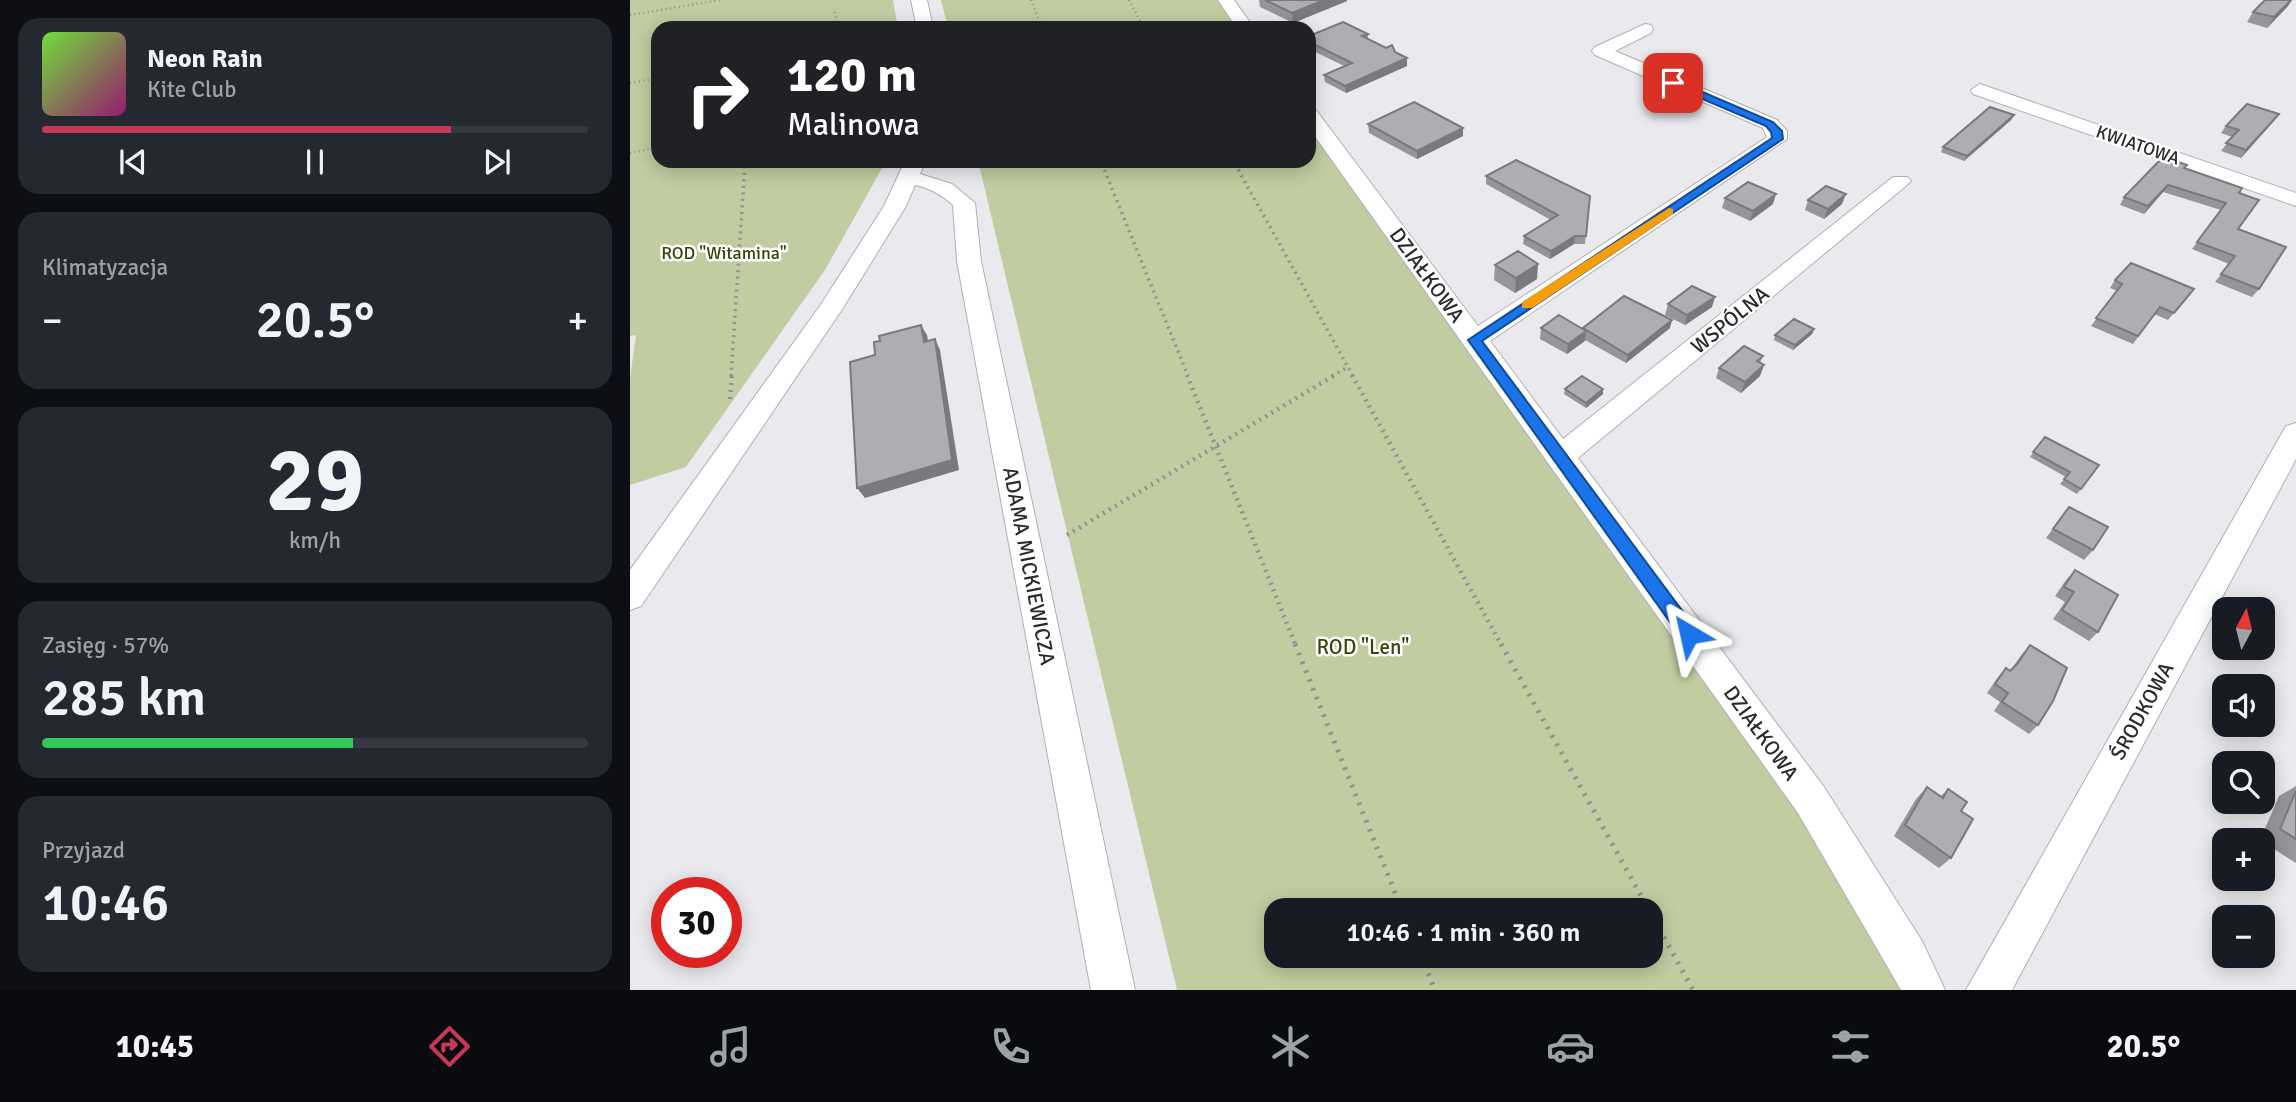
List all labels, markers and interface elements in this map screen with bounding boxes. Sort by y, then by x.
text: Neon Rain [147,43,263,75]
text: 120 m [787,45,917,105]
icon: right [672,49,763,140]
pin [1643,53,1703,113]
icon: arrive [1654,64,1692,102]
text: Kite Club [147,75,236,104]
text: Malinowa [787,105,920,144]
street label: KWIATOWA [2093,120,2183,170]
icon: previous [114,143,152,181]
icon: pause [296,143,334,181]
icon: next [478,143,516,181]
street label: DZIAŁKOWA [1384,222,1470,328]
park label: ROD "Witamina" [661,242,787,264]
text: Klimatyzacja [42,253,168,282]
street label: WSPÓLNA [1686,281,1774,359]
text: 20.5° [256,288,374,352]
text: − [42,297,63,344]
text: + [567,297,588,344]
text: 29 [266,424,364,537]
street label: ADAMA MICKIEWICZA [997,465,1061,667]
text: km/h [289,526,341,555]
position arrow [1652,597,1726,671]
north arrow [2212,597,2275,660]
map controls [2212,597,2275,968]
text: Zasięg · 57% [42,631,169,660]
park label: ROD "Len" [1317,634,1409,660]
street label: ŚRODKOWA [2105,658,2180,764]
text: 285 km [42,666,206,730]
button: sound [2212,674,2275,737]
street label: DZIAŁKOWA [1718,680,1804,786]
button: search [2212,751,2275,814]
button: + [2212,828,2275,891]
text: Przyjazd [42,836,125,865]
text: 10:46 [42,871,169,935]
speed limit sign: 30 [651,877,742,968]
button: − [2212,905,2275,968]
text: 10:46 · 1 min · 360 m [1347,917,1580,949]
icon: directions [425,1022,474,1071]
icon: music [706,1022,755,1071]
icon: phone [986,1022,1035,1071]
icon: climate [1266,1022,1315,1071]
icon: car [1546,1022,1595,1071]
icon: filters [1826,1022,1875,1071]
text: 10:45 [116,1027,194,1066]
text: 20.5° [2107,1027,2180,1066]

